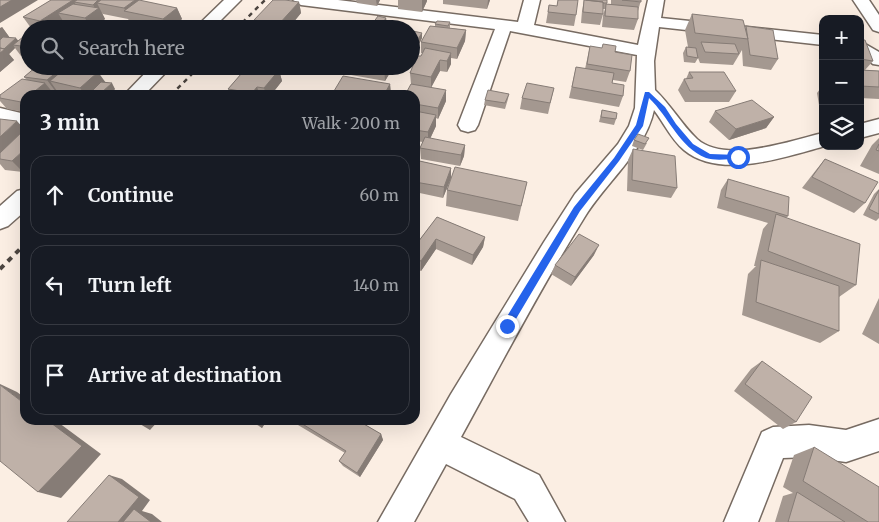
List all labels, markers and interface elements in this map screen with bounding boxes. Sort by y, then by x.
map controls [819,15,864,150]
button: + [819,15,864,60]
search box [20,20,420,75]
icon: search [38,34,66,62]
text: Search here [78,36,185,60]
button: − [819,60,864,105]
button: layers [819,105,864,150]
text: 3 min [40,109,99,136]
text: Walk · 200 m [302,113,400,133]
route start [727,146,750,169]
icon: ahead [41,181,69,209]
text: Continue [88,183,174,207]
text: 60 m [359,185,399,205]
icon: left [41,271,69,299]
text: Turn left [88,273,172,297]
text: 140 m [353,275,399,295]
route end [496,315,519,338]
icon: arrive [41,361,69,389]
text: Arrive at destination [88,363,282,387]

